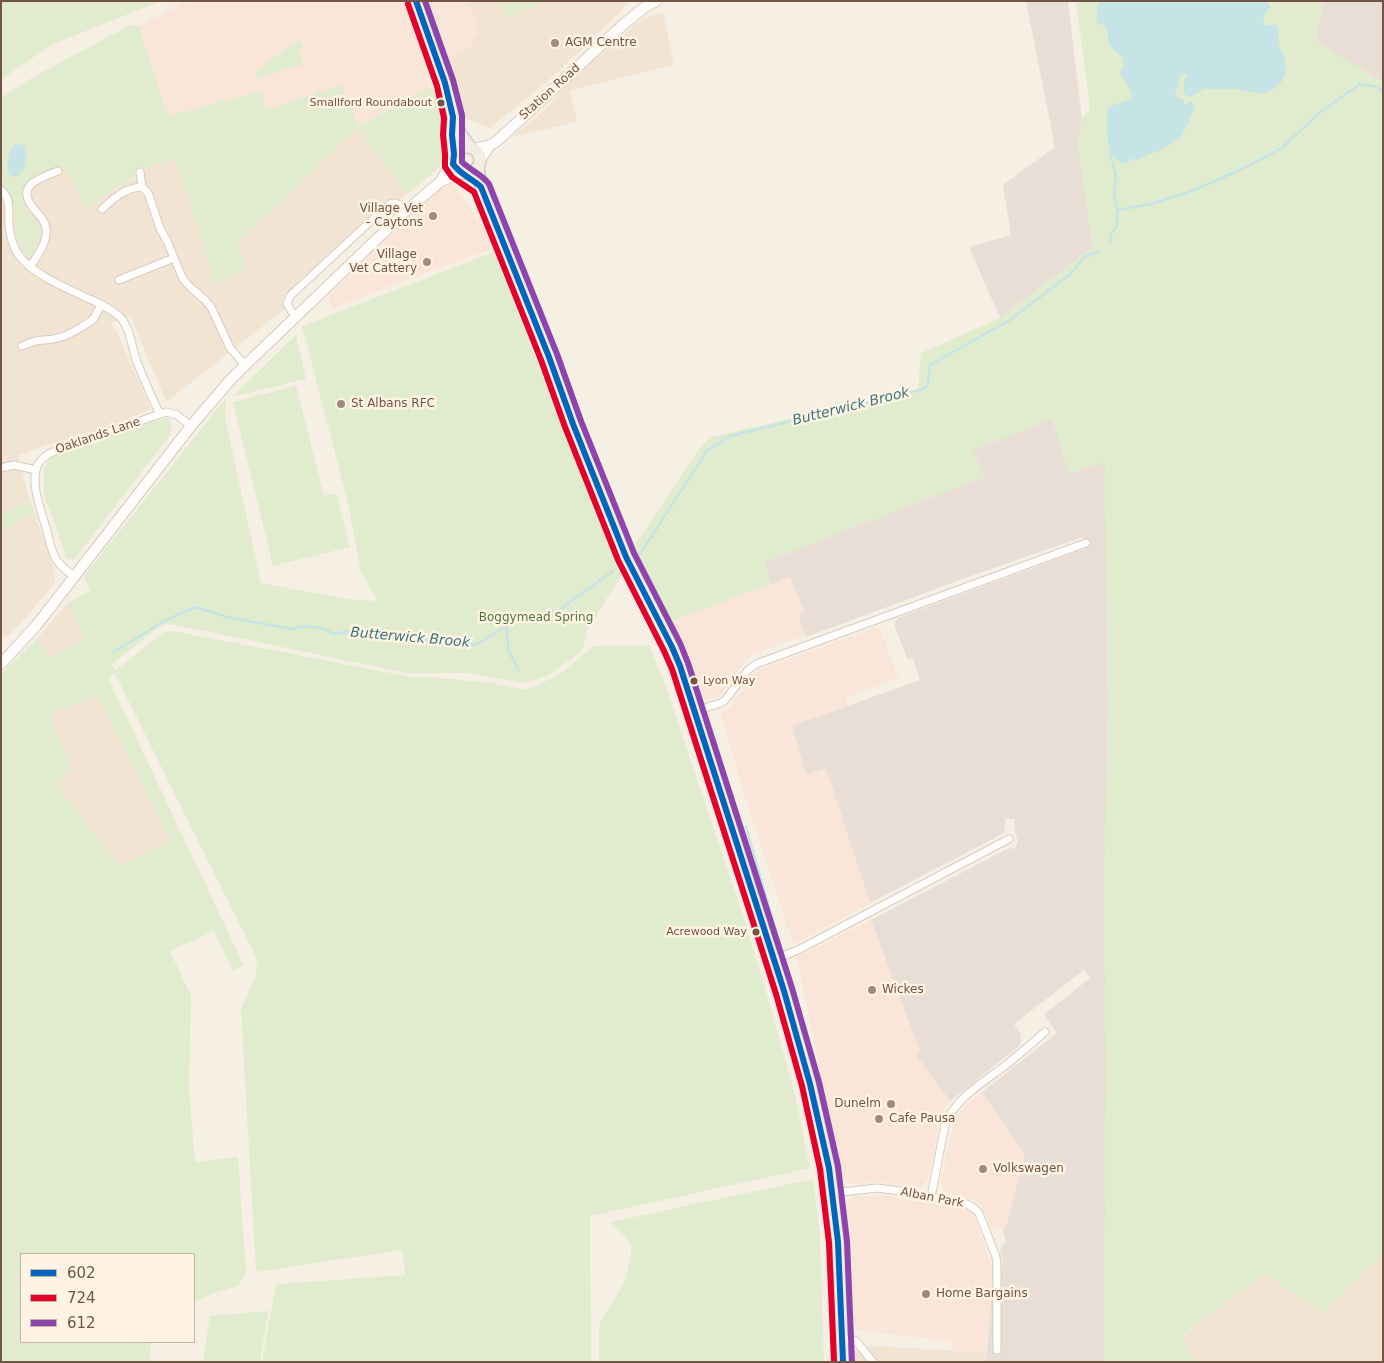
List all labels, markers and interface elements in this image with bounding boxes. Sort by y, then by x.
place label: AGM Centre [565,36,637,50]
marker: AGM Centre [549,37,561,49]
street label: Station Road [517,61,583,123]
place label: Smallford Roundabout [309,96,432,110]
marker: Smallford Roundabout [436,98,446,108]
place label: Village Vet - Caytons [360,202,423,230]
marker: Village Vet - Caytons [427,210,439,222]
place label: Village Vet Cattery [349,248,417,276]
marker: Village Vet Cattery [421,256,433,268]
water label: Butterwick Brook [791,384,911,430]
place label: St Albans RFC [351,397,435,411]
marker: St Albans RFC [335,398,347,410]
street label: Oaklands Lane [54,415,142,457]
park label: Boggymead Spring [479,611,593,625]
water label: Butterwick Brook [349,624,471,652]
place label: Lyon Way [703,674,755,688]
marker: Lyon Way [689,676,699,686]
place label: Acrewood Way [666,925,747,939]
marker: Acrewood Way [751,927,761,937]
place label: Wickes [882,983,924,997]
marker: Wickes [866,984,878,996]
place label: Dunelm [834,1097,881,1111]
marker: Dunelm [885,1098,897,1110]
place label: Cafe Pausa [889,1112,955,1126]
marker: Cafe Pausa [873,1113,885,1125]
place label: Volkswagen [993,1162,1064,1176]
marker: Volkswagen [977,1163,989,1175]
street label: Alban Park [899,1185,965,1211]
legend [20,1253,195,1343]
text: 602 [67,1264,96,1282]
place label: Home Bargains [936,1287,1028,1301]
marker: Home Bargains [920,1288,932,1300]
text: 724 [67,1289,96,1307]
text: 612 [67,1314,96,1332]

